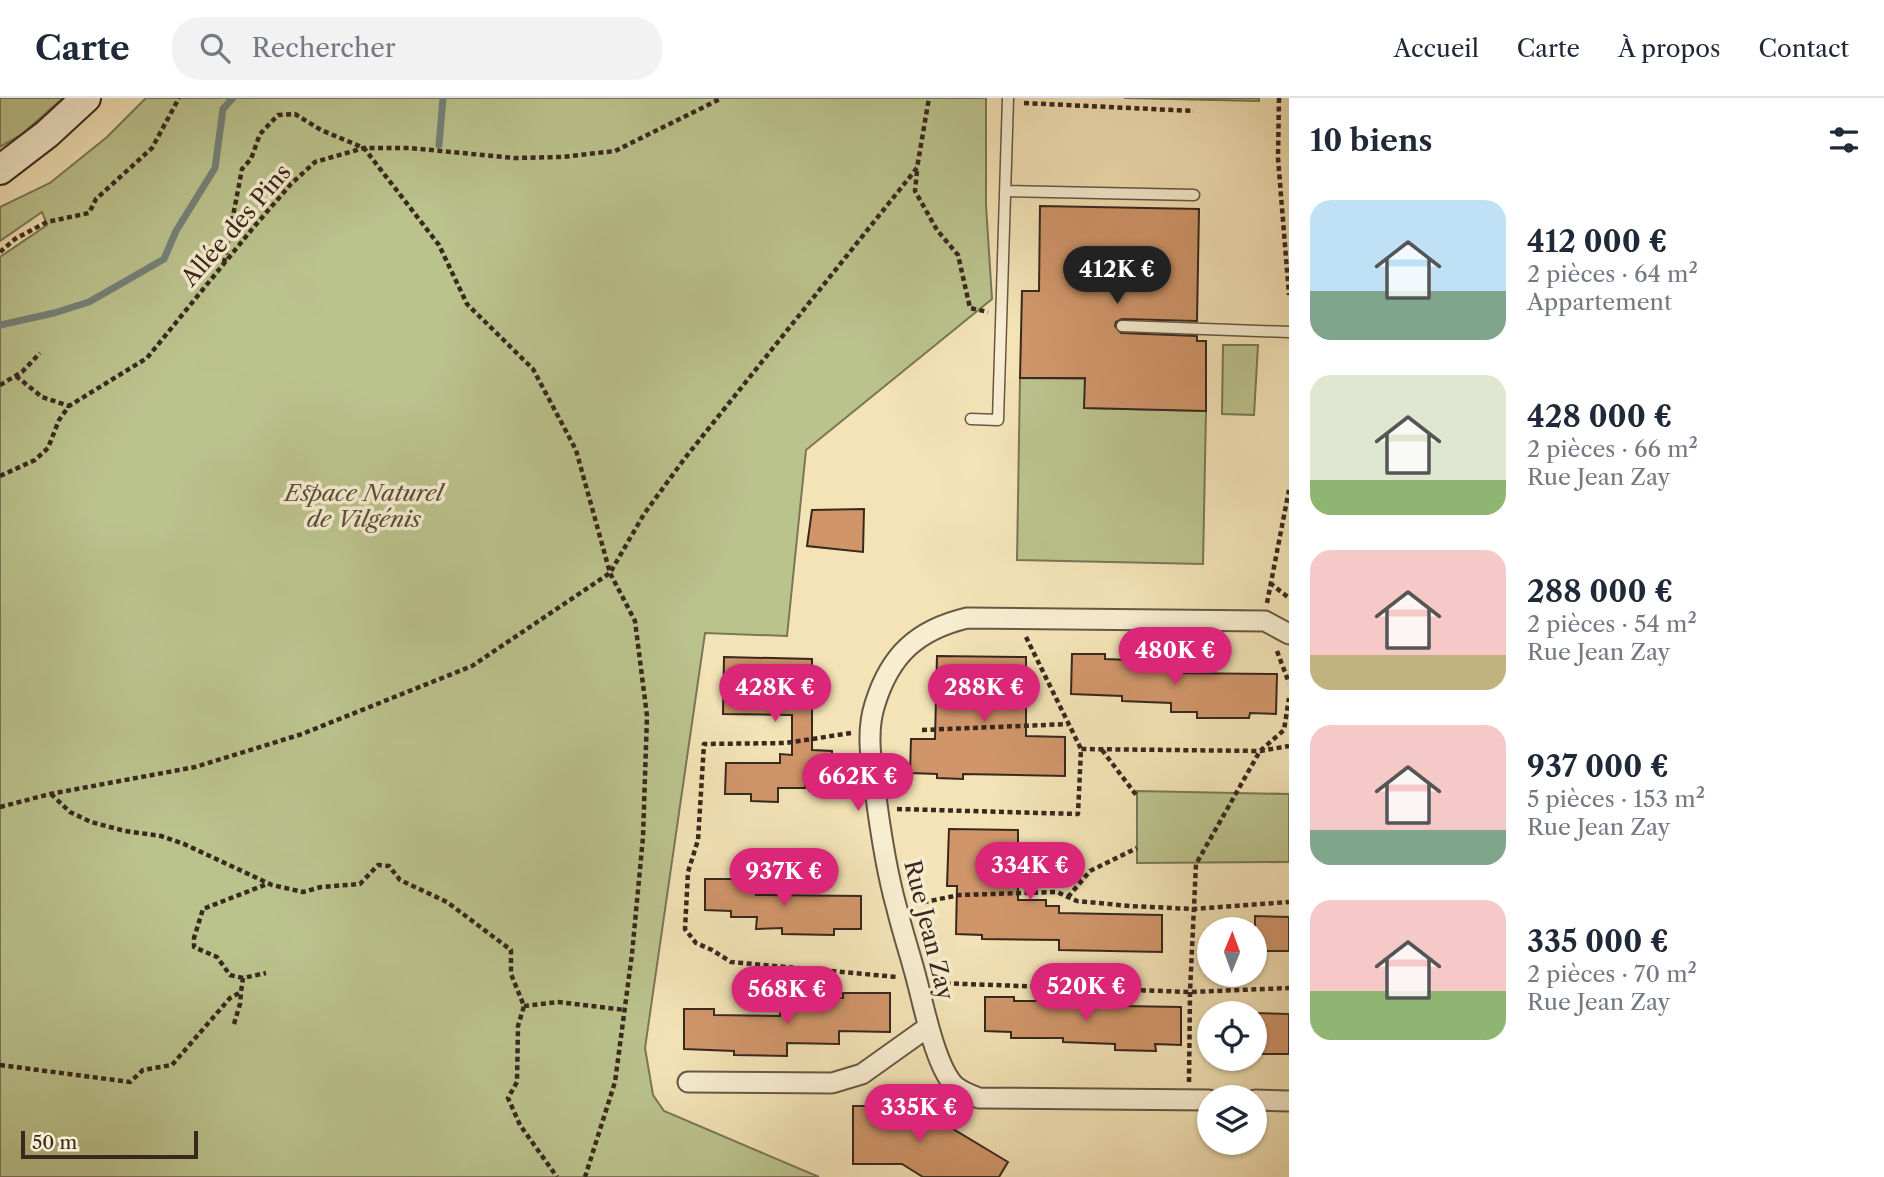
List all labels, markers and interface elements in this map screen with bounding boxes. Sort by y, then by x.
search box [172,17,662,80]
text: Carte [35,28,130,69]
icon: search [196,29,234,67]
text: Rechercher [252,32,396,64]
text: Accueil [1394,34,1479,63]
text: Carte [1517,34,1580,63]
text: À propos [1618,34,1721,63]
text: Contact [1759,34,1849,63]
icon: filters [1825,121,1863,159]
text: 10 biens [1310,122,1433,159]
street label: Allée des Pins [175,158,297,292]
text: 412 000 € [1527,223,1667,260]
icon: home [1366,228,1450,312]
pin: 412K € [1060,246,1174,306]
text: 412K € [1079,255,1155,283]
text: 2 pièces · 64 m² [1527,260,1698,288]
text: Appartement [1527,288,1672,316]
text: 428 000 € [1527,398,1672,435]
icon: home [1366,403,1450,487]
text: 2 pièces · 66 m² [1527,435,1698,463]
text: Rue Jean Zay [1527,463,1670,491]
park label: Espace Naturel de Vilgénis [283,479,446,533]
text: 288 000 € [1527,573,1673,610]
icon: home [1366,578,1450,662]
text: 2 pièces · 54 m² [1527,610,1697,638]
pin: 480K € [1118,628,1232,687]
text: 480K € [1135,636,1215,664]
text: Rue Jean Zay [1527,638,1670,666]
pin: 428K € [718,664,832,724]
pin: 288K € [927,664,1041,724]
text: 428K € [735,673,815,701]
text: 288K € [944,673,1024,701]
text: 937 000 € [1527,748,1669,785]
icon: home [1366,753,1450,837]
pin: 662K € [801,754,915,813]
text: 662K € [818,762,898,790]
text: 5 pièces · 153 m² [1527,785,1705,813]
text: Rue Jean Zay [1527,813,1670,841]
pin: 334K € [973,842,1087,902]
pin: 937K € [727,848,841,908]
text: 334K € [991,851,1069,879]
text: 937K € [746,857,822,885]
street label: Rue Jean Zay [898,857,960,1003]
north arrow [1197,917,1267,987]
map controls [1197,917,1267,1155]
text: 335 000 € [1527,923,1669,960]
icon: home [1366,928,1450,1012]
text: 2 pièces · 70 m² [1527,960,1697,988]
pin: 520K € [1029,964,1143,1023]
pin: 568K € [730,967,844,1026]
text: 520K € [1046,972,1126,1000]
text: 568K € [748,975,826,1003]
text: Rue Jean Zay [1527,988,1670,1016]
button: locate [1197,1001,1267,1071]
pin: 335K € [862,1084,976,1144]
button: layers [1197,1085,1267,1155]
text: 335K € [881,1093,957,1121]
scale bar [21,1128,198,1160]
text: 50 m [32,1131,77,1154]

